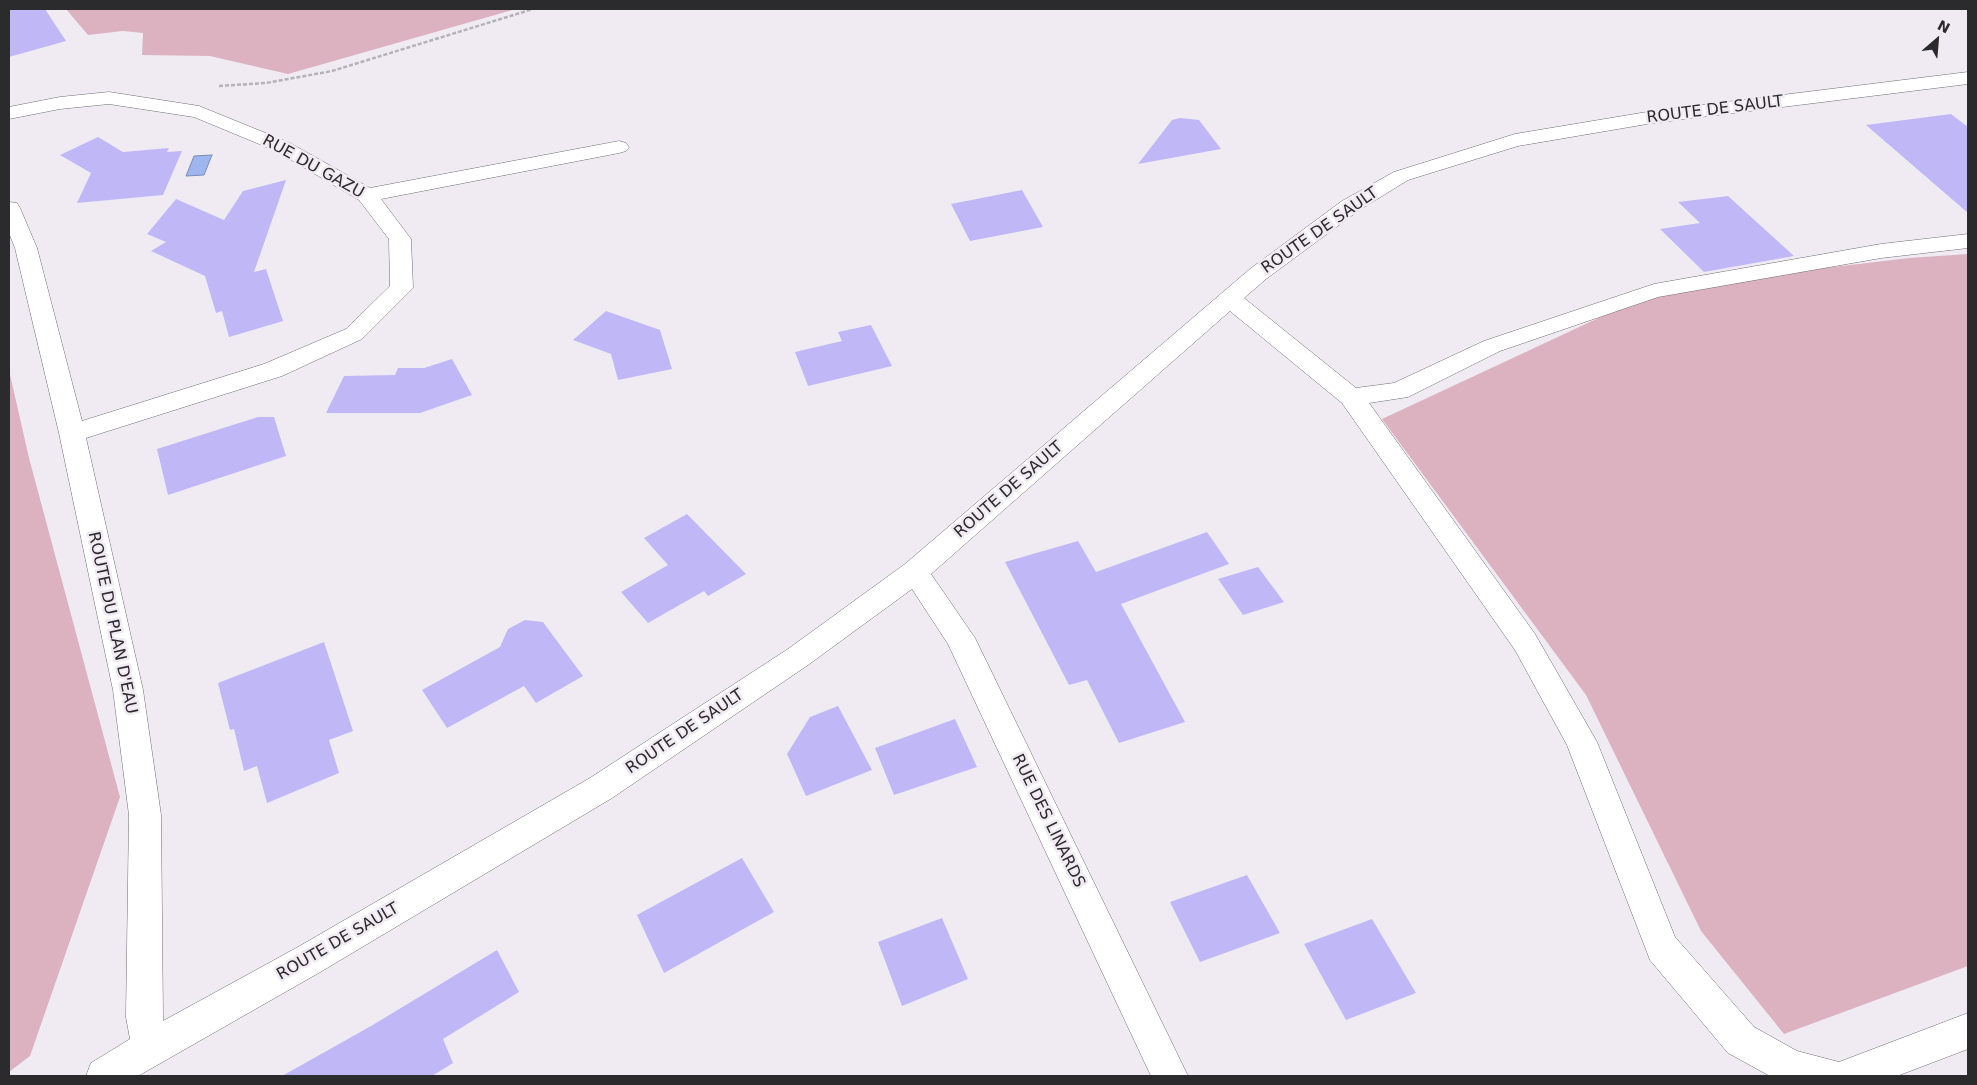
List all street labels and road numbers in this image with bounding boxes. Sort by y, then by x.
street label: ROUTE DE SAULT [1646,92,1784,128]
street label: RUE DU GAZU [259,131,367,203]
street label: ROUTE DE SAULT [1258,184,1382,278]
street label: ROUTE DE SAULT [951,438,1067,542]
street label: ROUTE DU PLAN D'EAU [83,530,141,716]
street label: ROUTE DE SAULT [623,686,747,778]
street label: RUE DES LINARDS [1007,751,1089,891]
street label: ROUTE DE SAULT [274,899,402,985]

